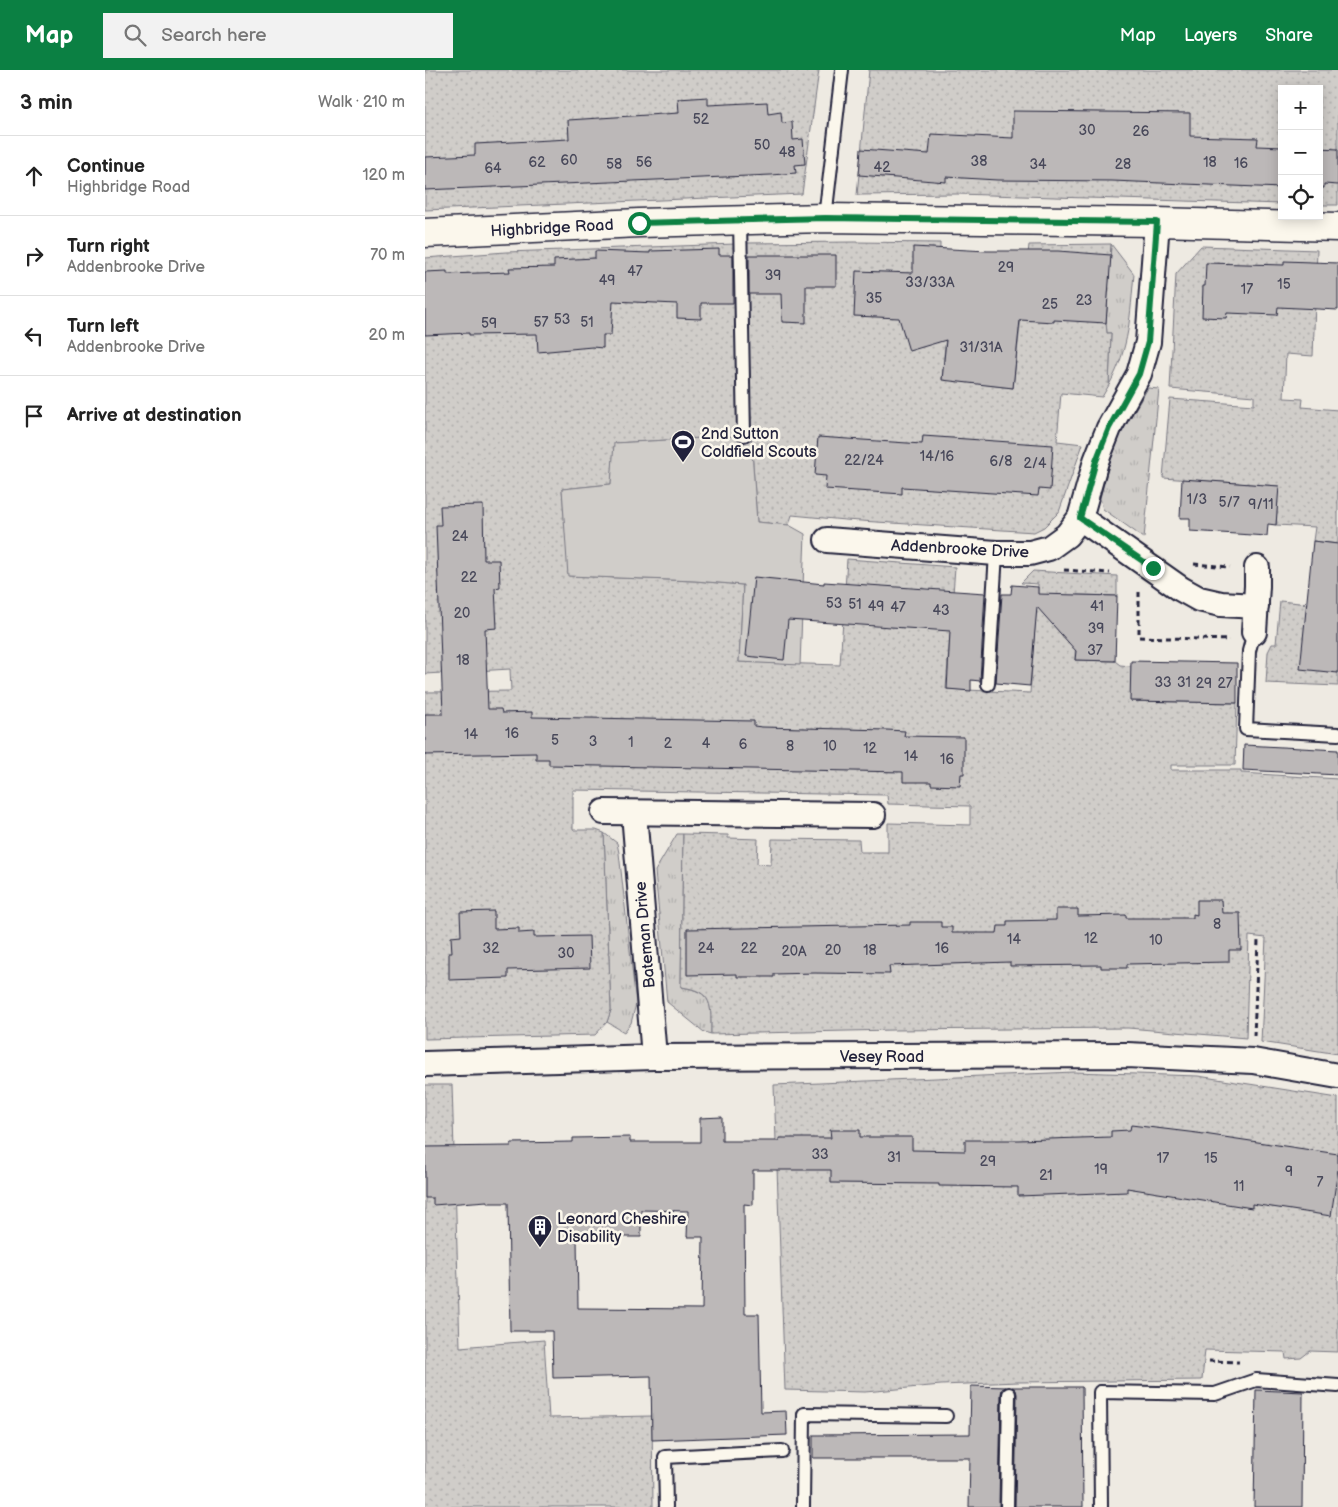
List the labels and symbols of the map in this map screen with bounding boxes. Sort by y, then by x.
house number: 52 [693,111,710,128]
house number: 30 [1079,122,1095,139]
house number: 26 [1133,123,1150,140]
house number: 50 [754,137,770,154]
house number: 48 [779,144,795,161]
house number: 60 [561,152,577,169]
house number: 38 [971,153,987,170]
house number: 62 [529,154,546,171]
house number: 56 [636,154,653,171]
house number: 18 [1203,154,1217,171]
house number: 16 [1234,155,1248,172]
house number: 58 [606,156,622,173]
house number: 34 [1029,156,1047,173]
house number: 28 [1115,156,1131,173]
house number: 42 [874,159,891,176]
house number: 64 [484,160,502,177]
route start [628,212,651,235]
street label: Highbridge Road [490,216,614,241]
house number: 29 [998,259,1014,276]
house number: 47 [627,263,643,280]
house number: 39 [765,267,781,284]
house number: 49 [599,272,615,289]
house number: 33/33A [905,274,955,291]
house number: 15 [1277,276,1291,293]
house number: 17 [1241,281,1253,298]
house number: 35 [866,290,882,307]
house number: 23 [1076,292,1092,309]
house number: 25 [1042,296,1058,313]
house number: 53 [554,311,570,328]
house number: 57 [534,314,549,331]
house number: 51 [580,314,594,331]
house number: 59 [481,315,497,332]
house number: 31/31A [960,339,1003,356]
place label: 2nd Sutton Coldfield Scouts [701,425,817,462]
sports icon: 2nd Sutton Coldfield Scouts [670,429,696,463]
house number: 14/16 [920,448,955,465]
house number: 22/24 [844,452,884,469]
house number: 6/8 [989,453,1013,470]
house number: 2/4 [1023,455,1047,472]
house number: 1/3 [1187,491,1207,508]
house number: 5/7 [1218,494,1240,511]
house number: 9/11 [1248,496,1274,513]
house number: 24 [452,528,469,545]
street label: Addenbrooke Drive [890,536,1030,563]
route end [1142,557,1165,580]
house number: 22 [461,569,478,586]
house number: 53 [826,595,842,612]
house number: 51 [848,596,862,613]
house number: 49 [868,598,884,615]
house number: 41 [1090,598,1104,615]
house number: 47 [890,599,906,616]
house number: 43 [932,602,950,619]
house number: 20 [454,605,470,622]
house number: 39 [1088,620,1104,637]
house number: 37 [1087,642,1103,659]
house number: 18 [456,652,470,669]
house number: 33 [1154,674,1172,691]
house number: 31 [1177,674,1191,691]
house number: 29 [1196,675,1212,692]
house number: 27 [1217,675,1233,692]
house number: 16 [505,725,519,742]
house number: 14 [464,726,478,743]
house number: 5 [551,732,559,749]
house number: 3 [589,733,597,750]
house number: 1 [628,734,634,751]
house number: 2 [664,735,673,752]
house number: 4 [702,735,711,752]
house number: 6 [739,736,748,753]
house number: 8 [786,738,794,755]
house number: 10 [823,738,837,755]
house number: 12 [863,740,878,757]
house number: 14 [904,748,918,765]
house number: 16 [940,751,954,768]
street label: Bateman Drive [631,880,660,989]
house number: 8 [1213,916,1221,933]
house number: 12 [1084,930,1099,947]
house number: 14 [1007,931,1021,948]
house number: 10 [1149,932,1163,949]
house number: 32 [483,940,500,957]
house number: 24 [698,940,715,957]
house number: 22 [741,940,758,957]
house number: 16 [935,940,949,957]
house number: 20 [825,942,841,959]
house number: 18 [863,942,877,959]
house number: 20A [781,943,807,960]
house number: 30 [558,945,574,962]
street label: Vesey Road [840,1048,924,1067]
house number: 33 [811,1146,829,1163]
house number: 31 [887,1149,901,1166]
house number: 17 [1157,1150,1169,1167]
house number: 15 [1204,1150,1218,1167]
house number: 29 [980,1153,996,1170]
house number: 19 [1094,1161,1108,1178]
house number: 9 [1285,1163,1293,1180]
house number: 21 [1039,1167,1053,1184]
house number: 7 [1317,1174,1324,1191]
house number: 11 [1234,1178,1244,1195]
place label: Leonard Cheshire Disability [557,1210,687,1247]
building icon: Leonard Cheshire Disability [527,1214,553,1248]

